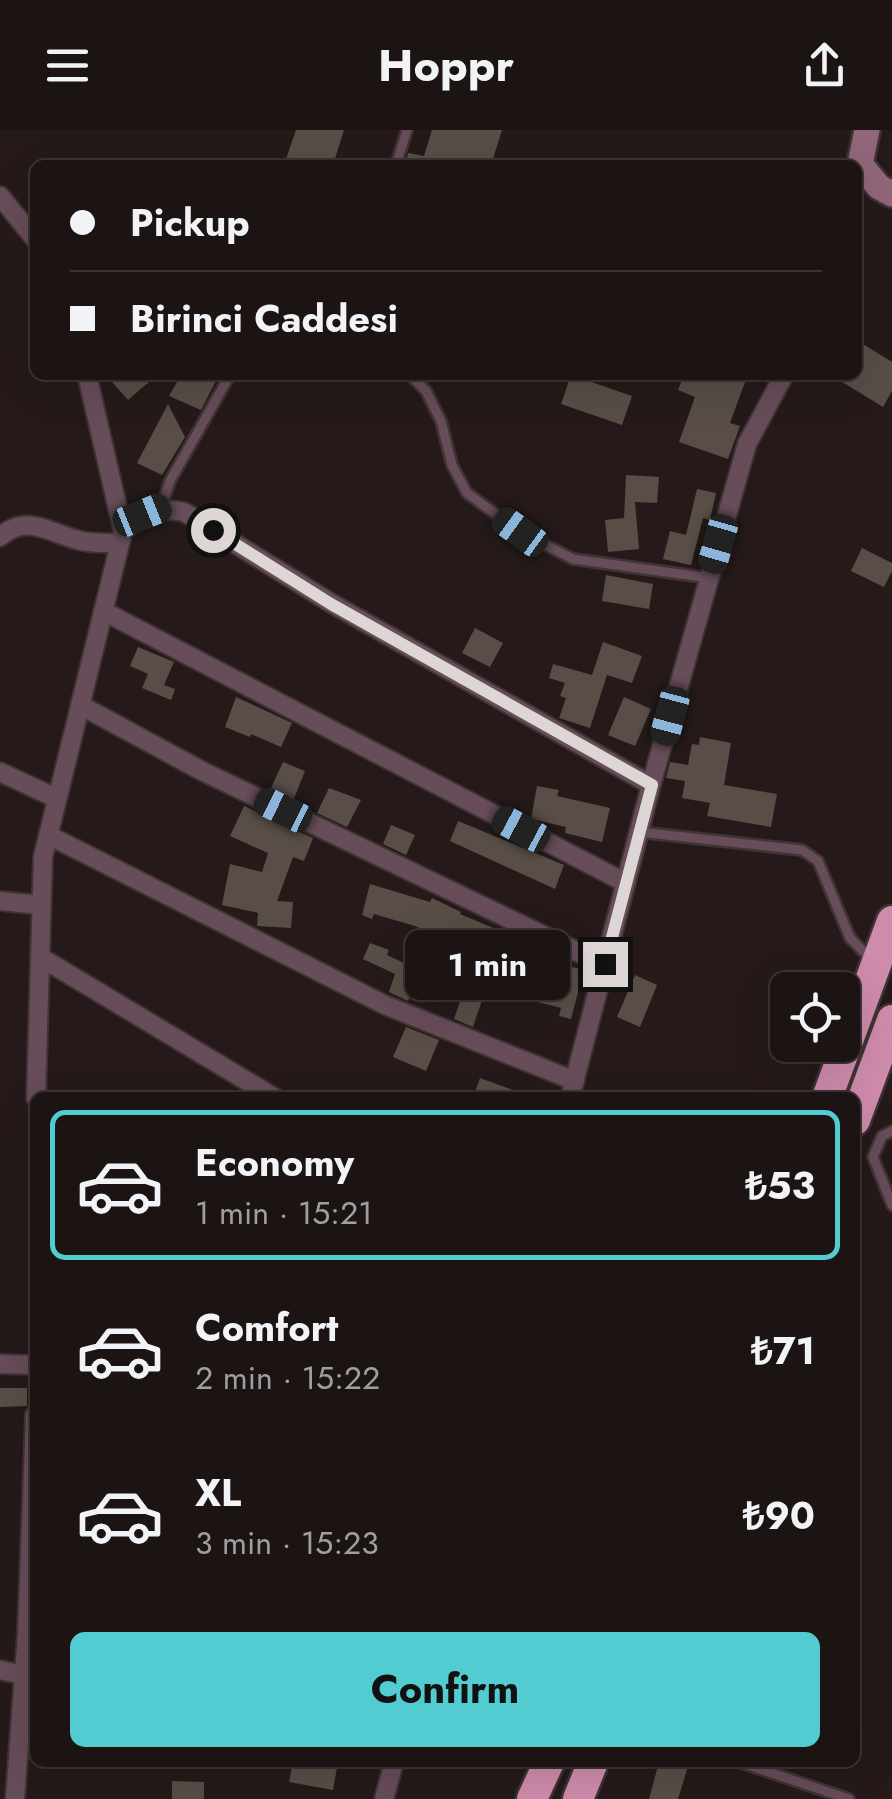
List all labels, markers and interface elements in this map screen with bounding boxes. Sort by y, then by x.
text: Hoppr [378,33,514,98]
icon: menu [40,38,95,93]
icon: share [797,38,852,93]
text: Pickup [130,195,250,250]
text: Birinci Caddesi [130,291,398,346]
car [109,490,175,540]
car [487,502,553,562]
route start [191,508,236,553]
car [695,511,741,577]
car [648,683,692,749]
car [249,783,317,837]
car [487,802,555,856]
callout: 1 min [405,929,570,999]
text: 1 min [448,942,527,988]
route end [583,942,628,987]
map controls [770,972,860,1062]
button: locate [770,972,860,1062]
text: Economy [195,1135,354,1190]
icon: car [75,1140,165,1230]
text: ₺53 [745,1158,815,1213]
text: 1 min · 15:21 [195,1190,373,1236]
text: Comfort [195,1300,338,1355]
icon: car [75,1305,165,1395]
text: ₺71 [751,1323,815,1378]
text: 2 min · 15:22 [195,1355,380,1401]
text: XL [195,1465,241,1520]
icon: car [75,1470,165,1560]
text: ₺90 [743,1488,815,1543]
text: 3 min · 15:23 [195,1520,379,1566]
button: Confirm [70,1632,820,1747]

